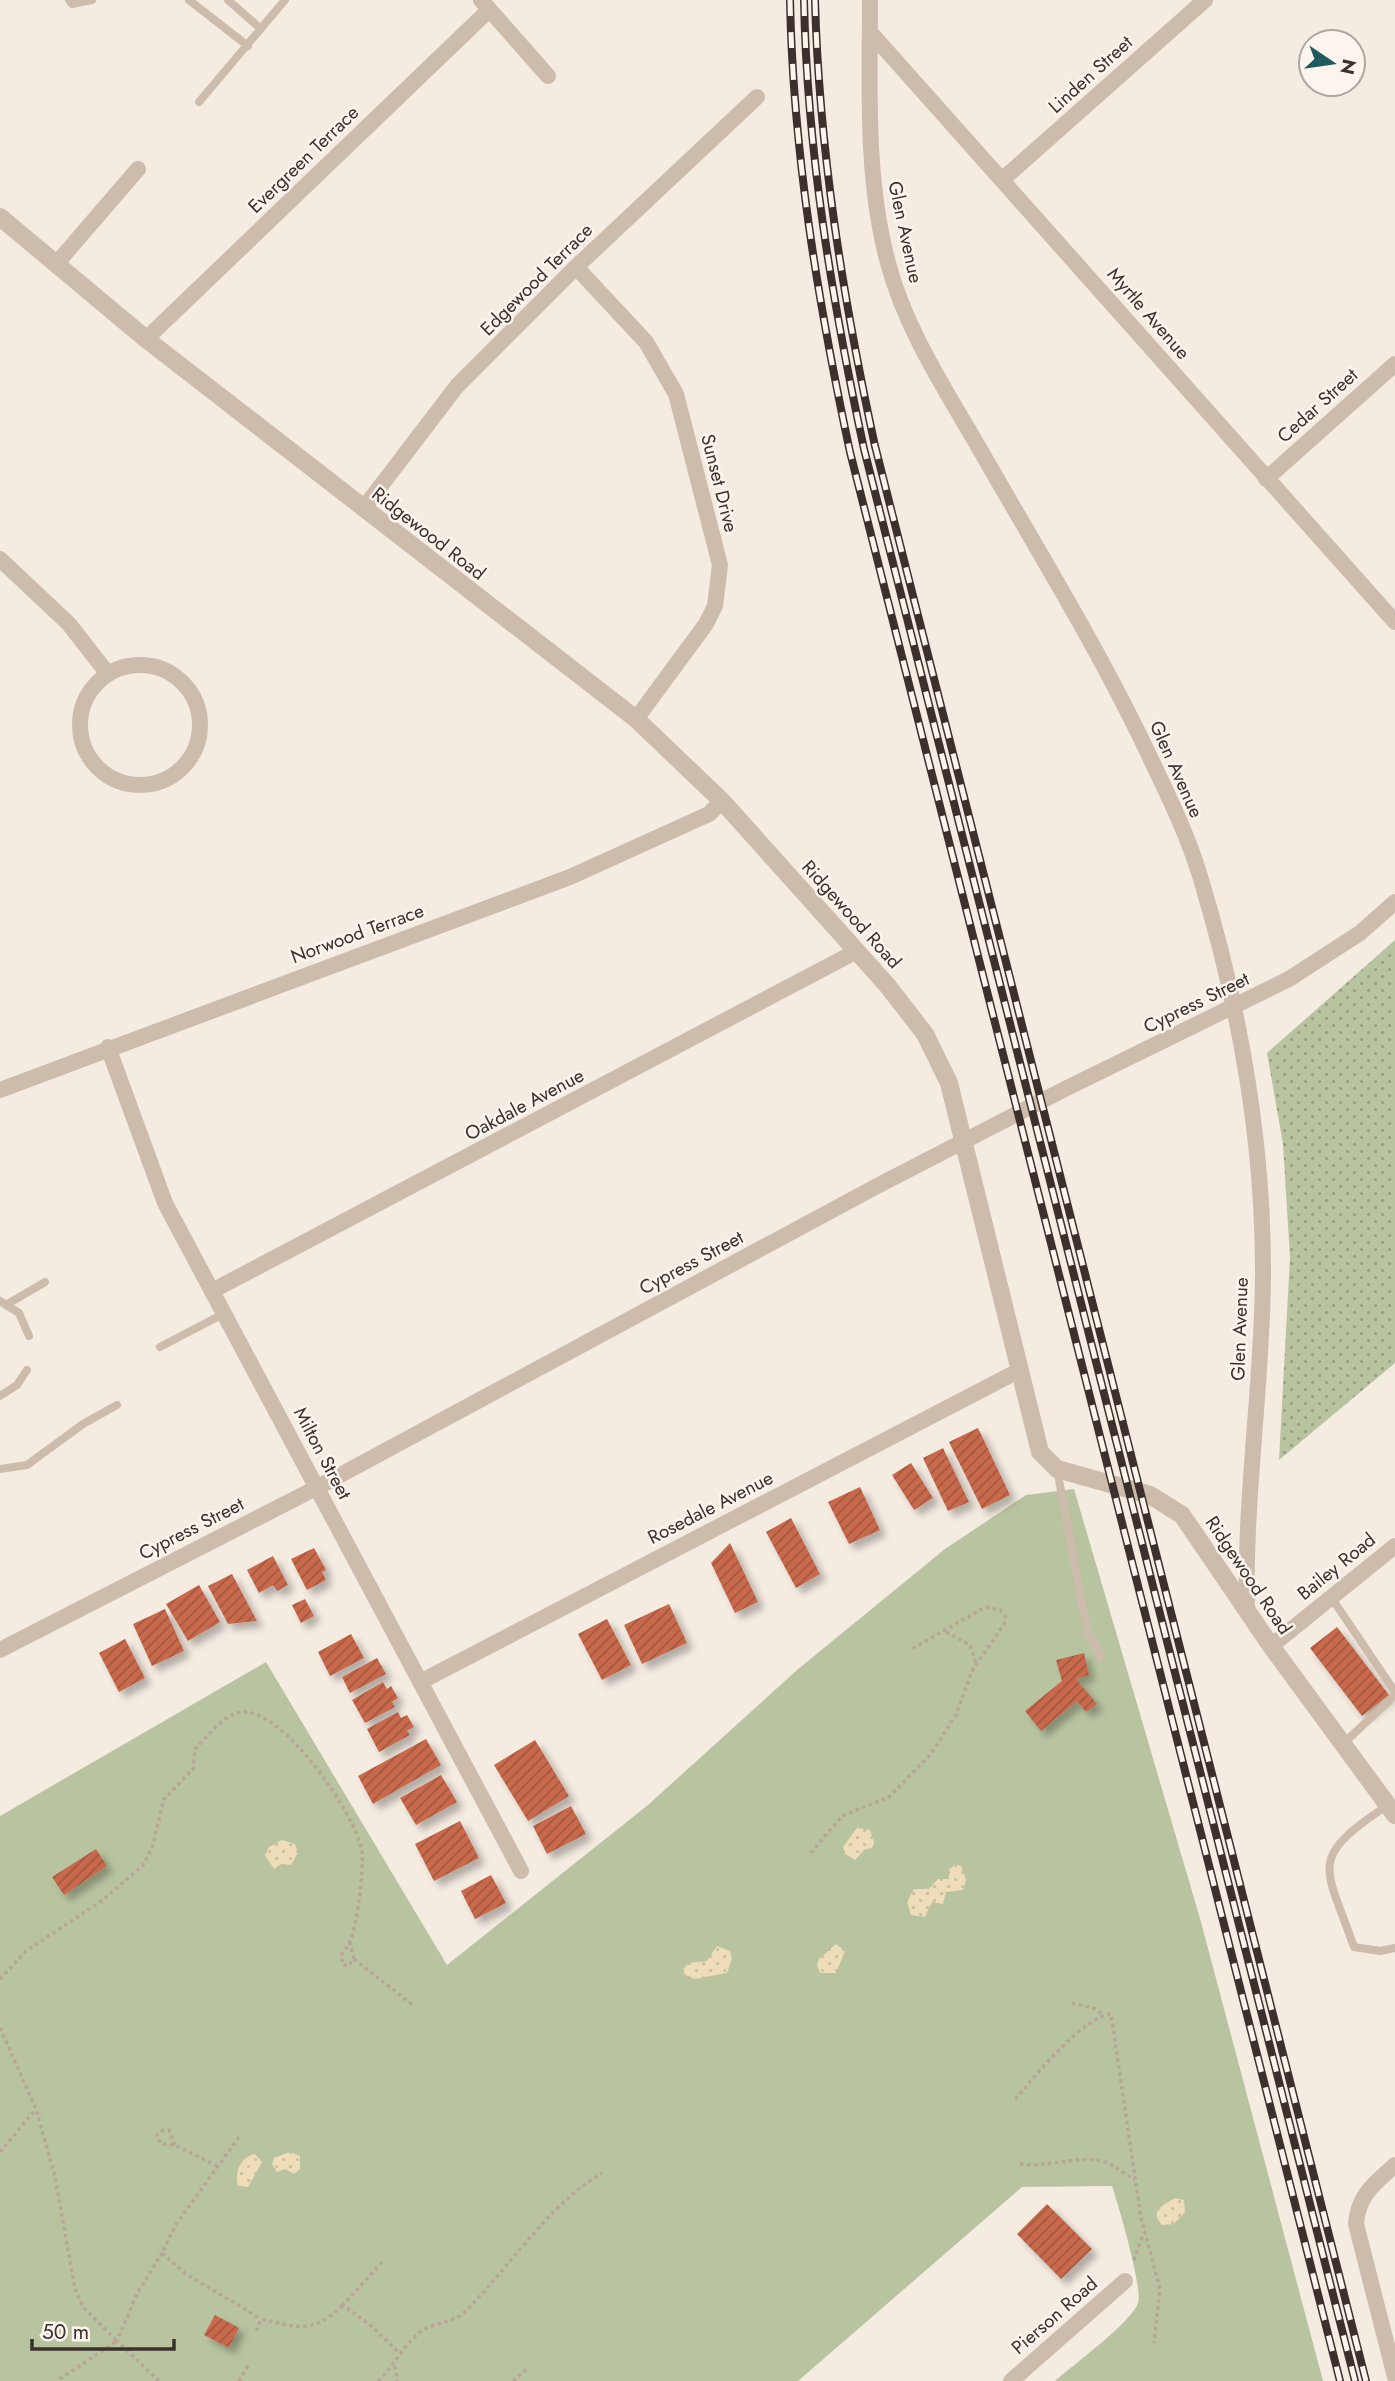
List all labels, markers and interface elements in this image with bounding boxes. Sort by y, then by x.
north arrow [1297,28,1367,98]
street label: Linden Street [1042,29,1139,120]
text: N [1333,56,1363,77]
street label: Evergreen Terrace [242,99,365,219]
street label: Glen Avenue [882,179,930,286]
street label: Edgewood Terrace [474,217,599,342]
street label: Myrtle Avenue [1101,261,1196,365]
street label: Cedar Street [1271,361,1364,449]
street label: Sunset Drive [694,431,745,535]
street label: Ridgewood Road [366,480,491,586]
street label: Glen Avenue [1143,716,1210,822]
street label: Ridgewood Road [796,854,908,975]
street label: Norwood Terrace [287,897,428,970]
street label: Cypress Street [1139,965,1254,1040]
street label: Oakdale Avenue [460,1062,589,1147]
street label: Cypress Street [634,1223,749,1301]
street label: Glen Avenue [1224,1276,1255,1381]
street label: Milton Street [287,1402,358,1504]
street label: Rosedale Avenue [643,1464,778,1551]
street label: Cypress Street [134,1490,249,1566]
street label: Ridgewood Road [1199,1511,1298,1640]
street label: Bailey Road [1291,1526,1381,1606]
street label: Pierson Road [1005,2270,1103,2360]
scale bar [32,2308,173,2352]
text: 50 m [42,2317,89,2347]

